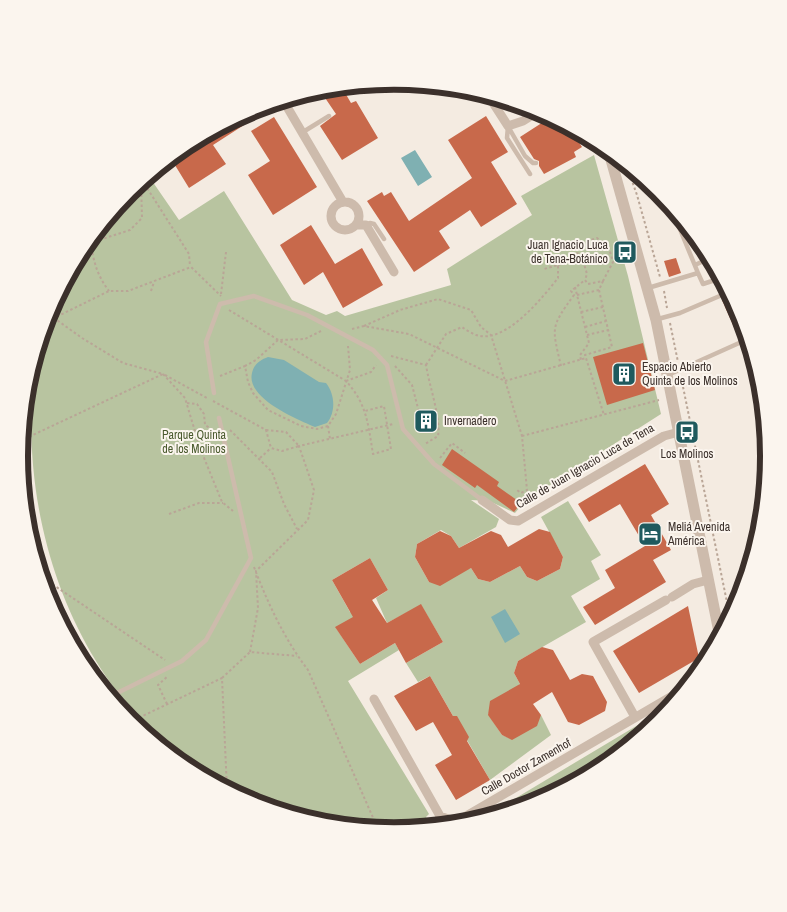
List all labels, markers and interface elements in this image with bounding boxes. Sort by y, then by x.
place label: Juan Ignacio Luca de Tena-Botánico [528,237,609,267]
bus stop icon: Juan Ignacio Luca de Tena-Botánico [612,239,638,265]
place label: Espacio Abierto Quinta de los Molinos [642,359,738,389]
building icon: Espacio Abierto Quinta de los Molinos [611,361,637,387]
building icon: Invernadero [413,408,439,434]
place label: Invernadero [444,413,497,429]
bus stop icon: Los Molinos [674,419,700,445]
street label: Calle de Juan Ignacio Luca de Tena [513,420,657,512]
park label: Parque Quinta de los Molinos [162,427,227,457]
place label: Los Molinos [660,446,714,462]
place label: Meliá Avenida América [667,519,731,549]
hotel icon: Meliá Avenida América [637,521,663,547]
street label: Calle Doctor Zamenhof [478,735,574,799]

